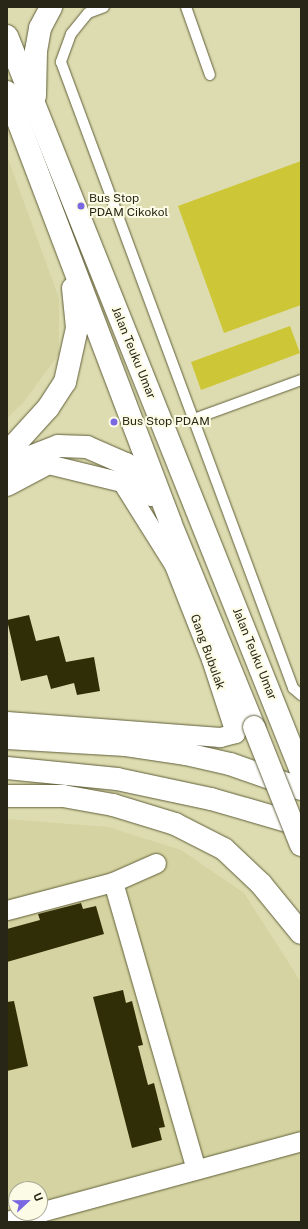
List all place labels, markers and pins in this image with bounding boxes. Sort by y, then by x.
place label: Bus Stop PDAM Cikokol [89,192,168,220]
marker: Bus Stop PDAM Cikokol [76,201,86,211]
place label: Bus Stop PDAM [122,415,210,429]
marker: Bus Stop PDAM [109,417,119,427]

